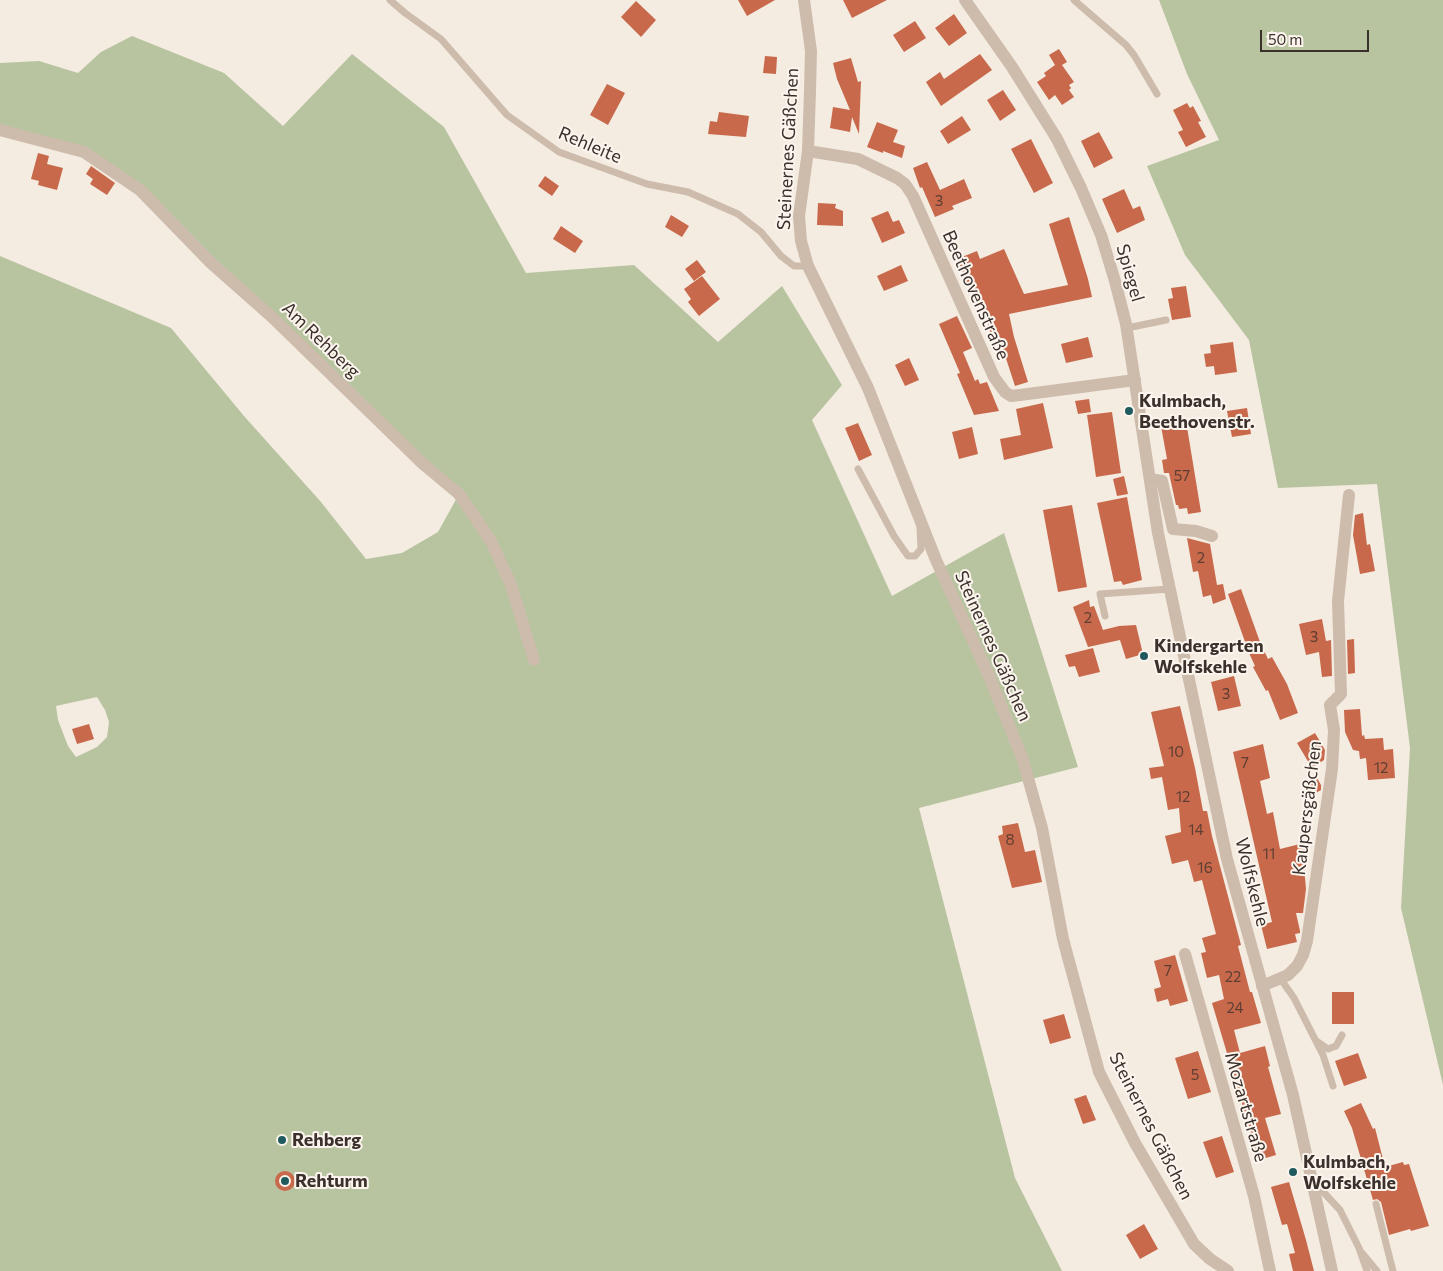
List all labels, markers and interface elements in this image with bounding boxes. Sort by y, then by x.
scale bar [1263,20,1372,52]
text: 50 m [1268,30,1302,48]
street label: Steinernes Gäßchen [773,67,803,231]
street label: Rehleite [555,122,625,168]
house number: 3 [935,192,943,210]
street label: Beethovenstraße [938,227,1014,363]
street label: Spiegel [1111,242,1149,304]
street label: Am Rehberg [278,298,364,382]
place label: Kulmbach, Beethovenstr. [1139,390,1255,432]
marker: Kulmbach, Beethovenstr. [1123,405,1135,417]
house number: 57 [1174,467,1190,485]
house number: 2 [1197,549,1205,567]
street label: Steinernes Gäßchen [950,567,1036,725]
house number: 2 [1084,609,1092,627]
house number: 3 [1310,628,1318,646]
place label: Kindergarten Wolfskehle [1154,635,1264,678]
marker: Kindergarten Wolfskehle [1138,650,1150,662]
house number: 3 [1222,685,1230,703]
street label: Kaupersgäßchen [1288,739,1326,877]
house number: 10 [1168,743,1184,761]
house number: 7 [1241,754,1249,772]
house number: 12 [1374,759,1388,777]
house number: 12 [1176,788,1190,806]
house number: 14 [1188,821,1204,839]
house number: 8 [1005,831,1015,849]
street label: Wolfskehle [1231,835,1273,929]
house number: 11 [1263,845,1275,863]
house number: 16 [1197,859,1213,877]
house number: 7 [1164,962,1172,980]
house number: 22 [1225,968,1241,986]
house number: 24 [1226,999,1244,1017]
street label: Steinernes Gäßchen [1104,1049,1198,1203]
street label: Mozartstraße [1220,1050,1272,1164]
house number: 5 [1191,1066,1199,1084]
place label: Rehberg [292,1129,361,1151]
marker: Rehberg [276,1134,288,1146]
place label: Kulmbach, Wolfskehle [1303,1151,1396,1194]
marker: Kulmbach, Wolfskehle [1287,1166,1299,1178]
place label: Rehturm [295,1170,368,1192]
marker: Rehturm [279,1175,291,1187]

